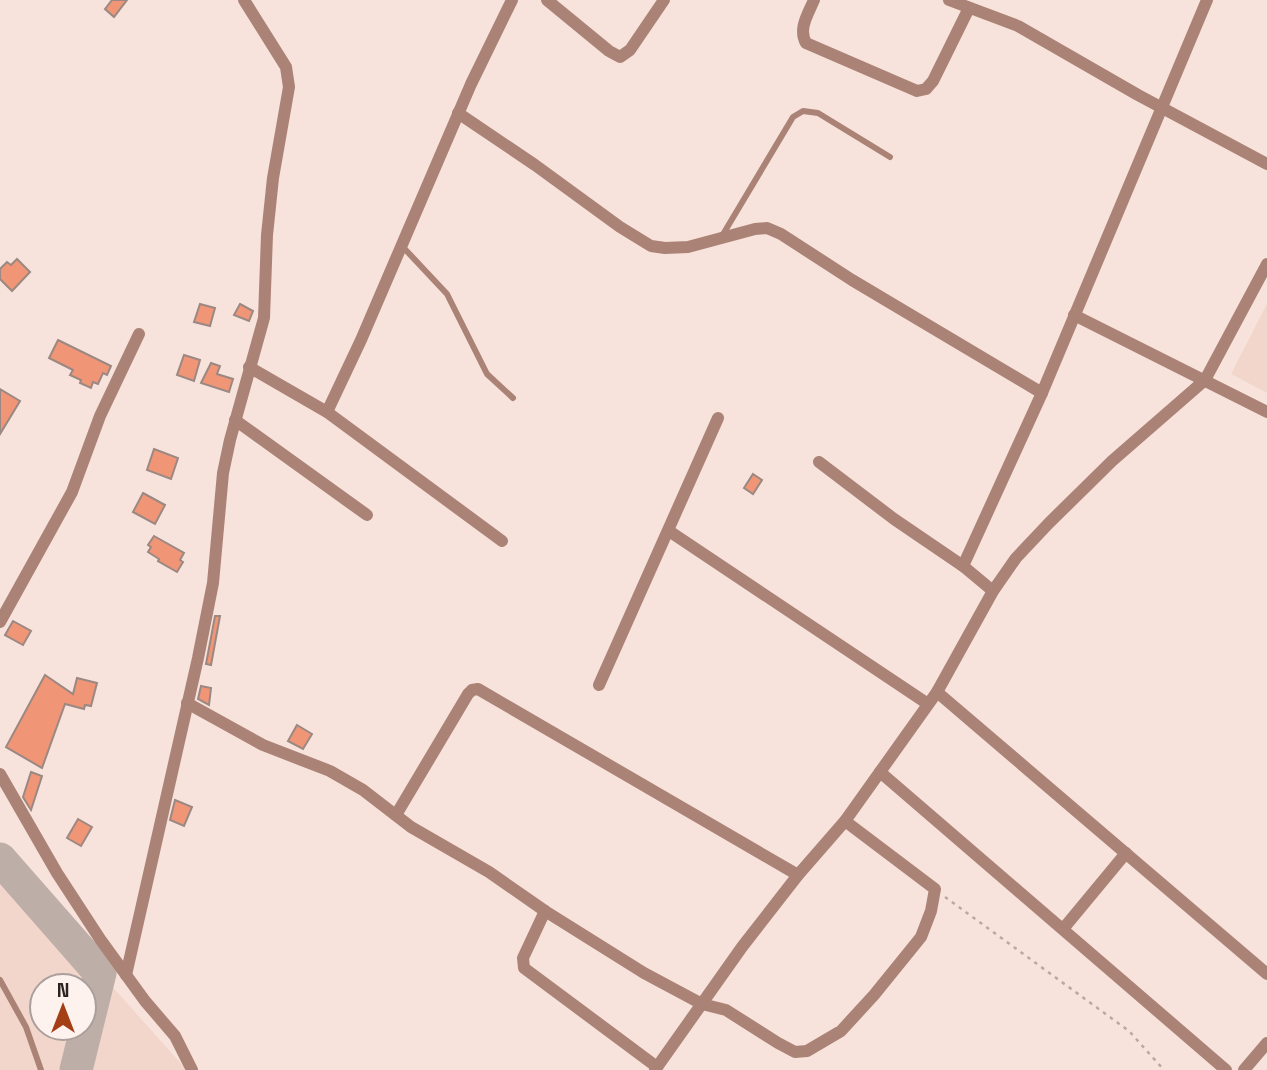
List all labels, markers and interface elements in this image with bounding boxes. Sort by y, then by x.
north arrow [28,972,98,1042]
text: N [57,978,69,1003]

